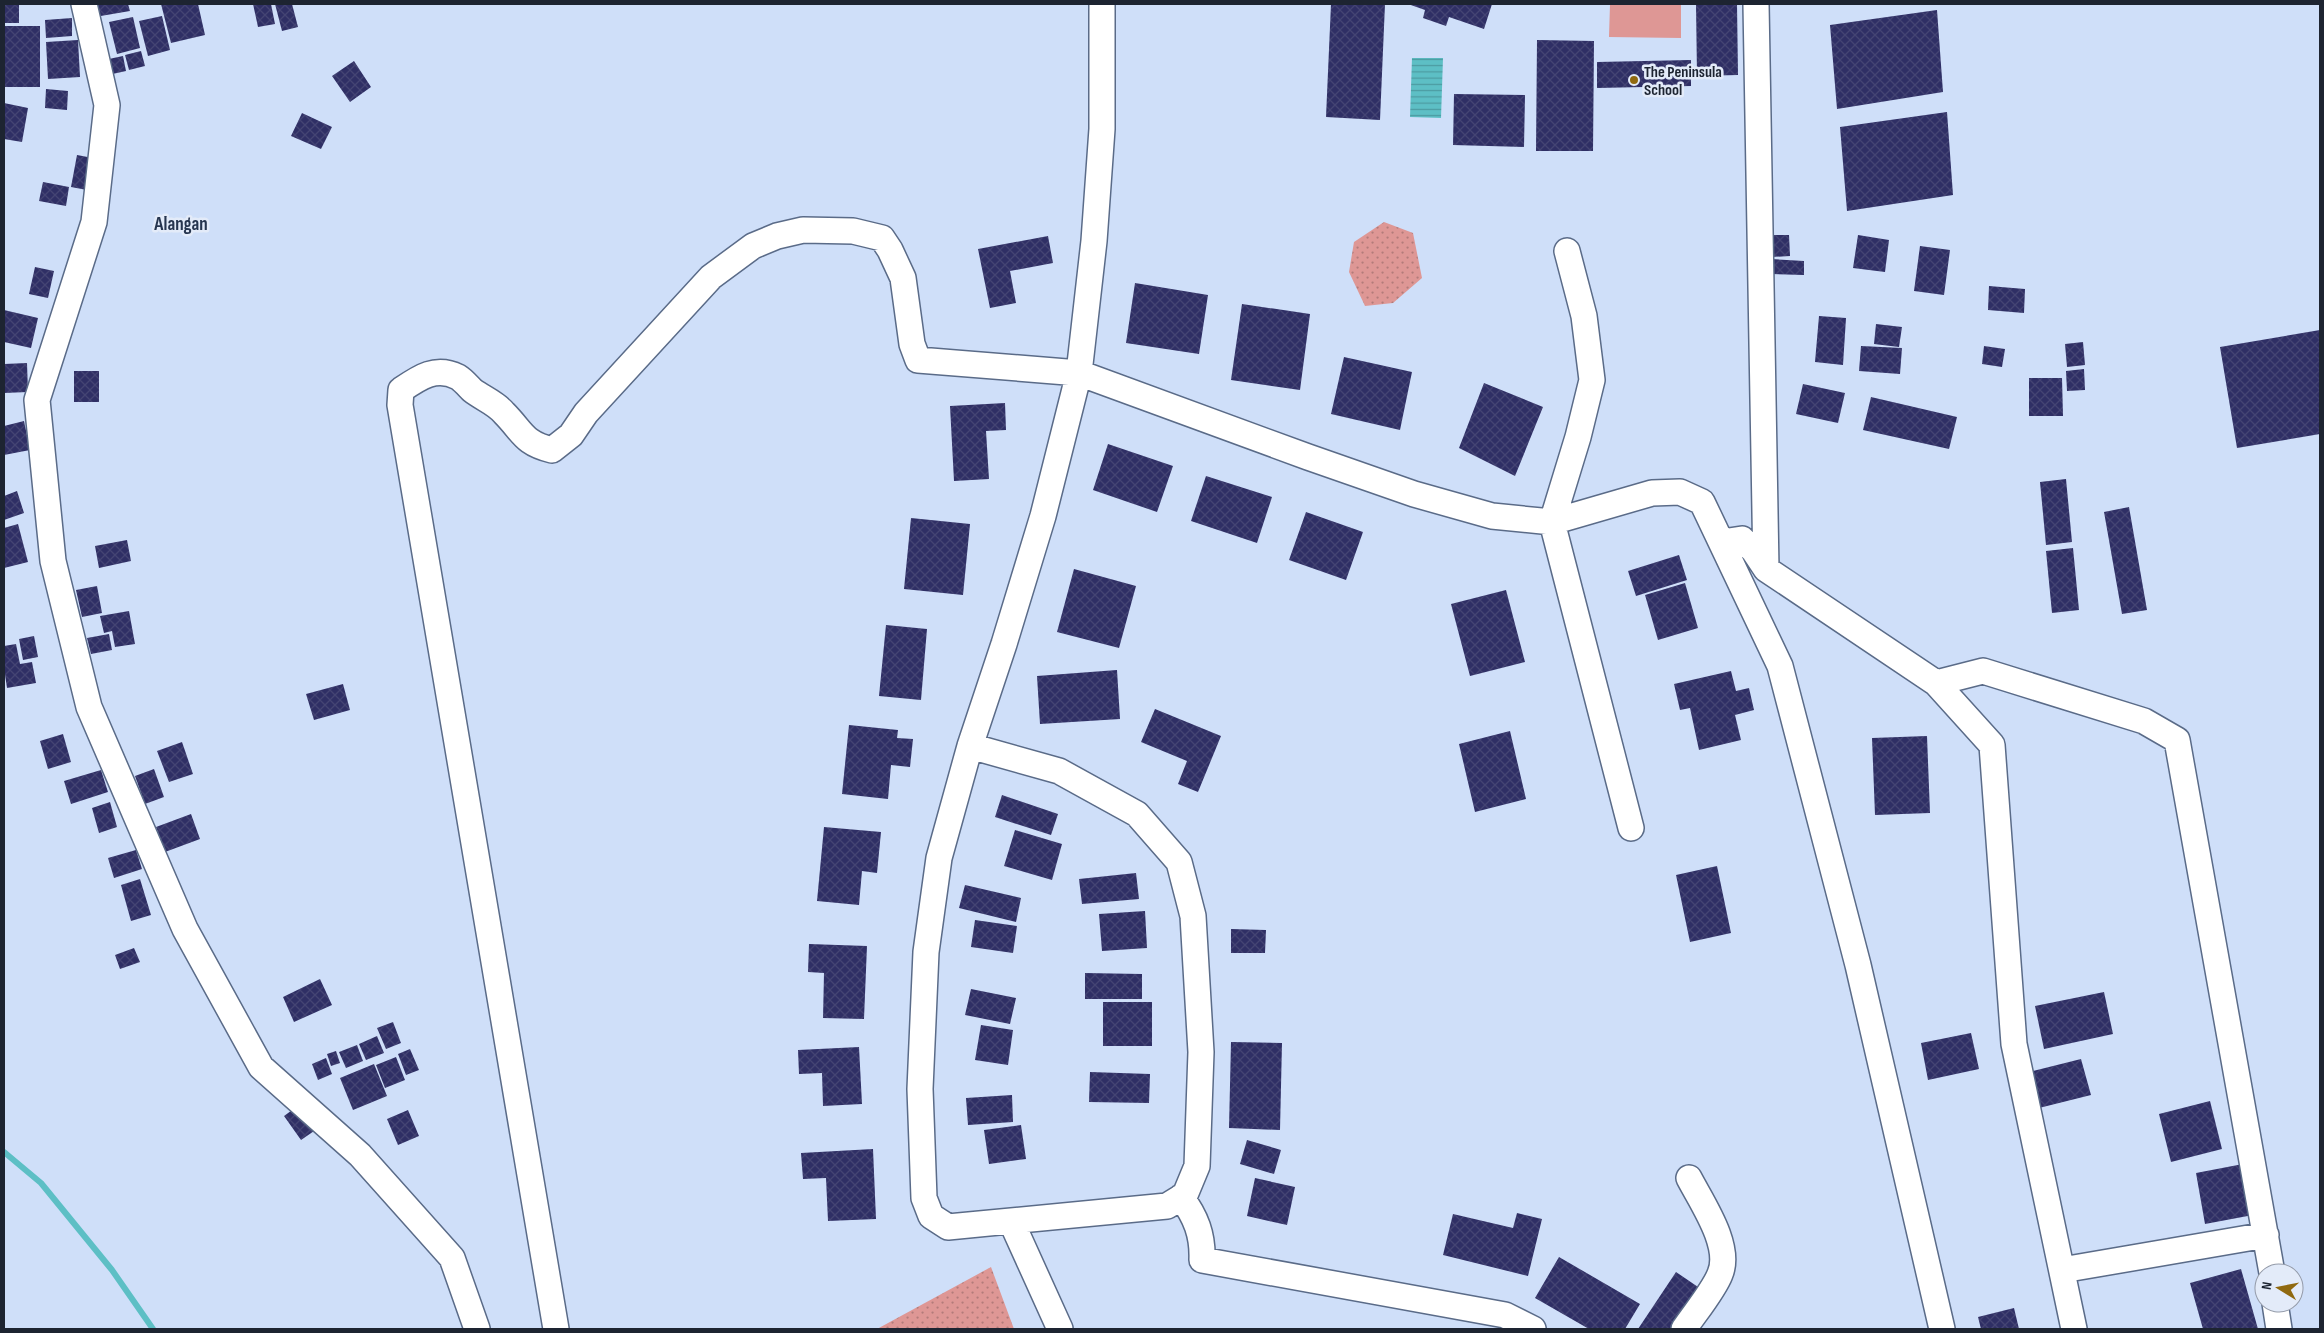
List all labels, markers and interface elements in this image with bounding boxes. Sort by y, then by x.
place label: The Peninsula School [1644,63,1722,100]
marker: The Peninsula School [1628,74,1640,86]
district label: Alangan [153,213,208,236]
north arrow [2254,1263,2304,1313]
text: N [2258,1281,2276,1291]

